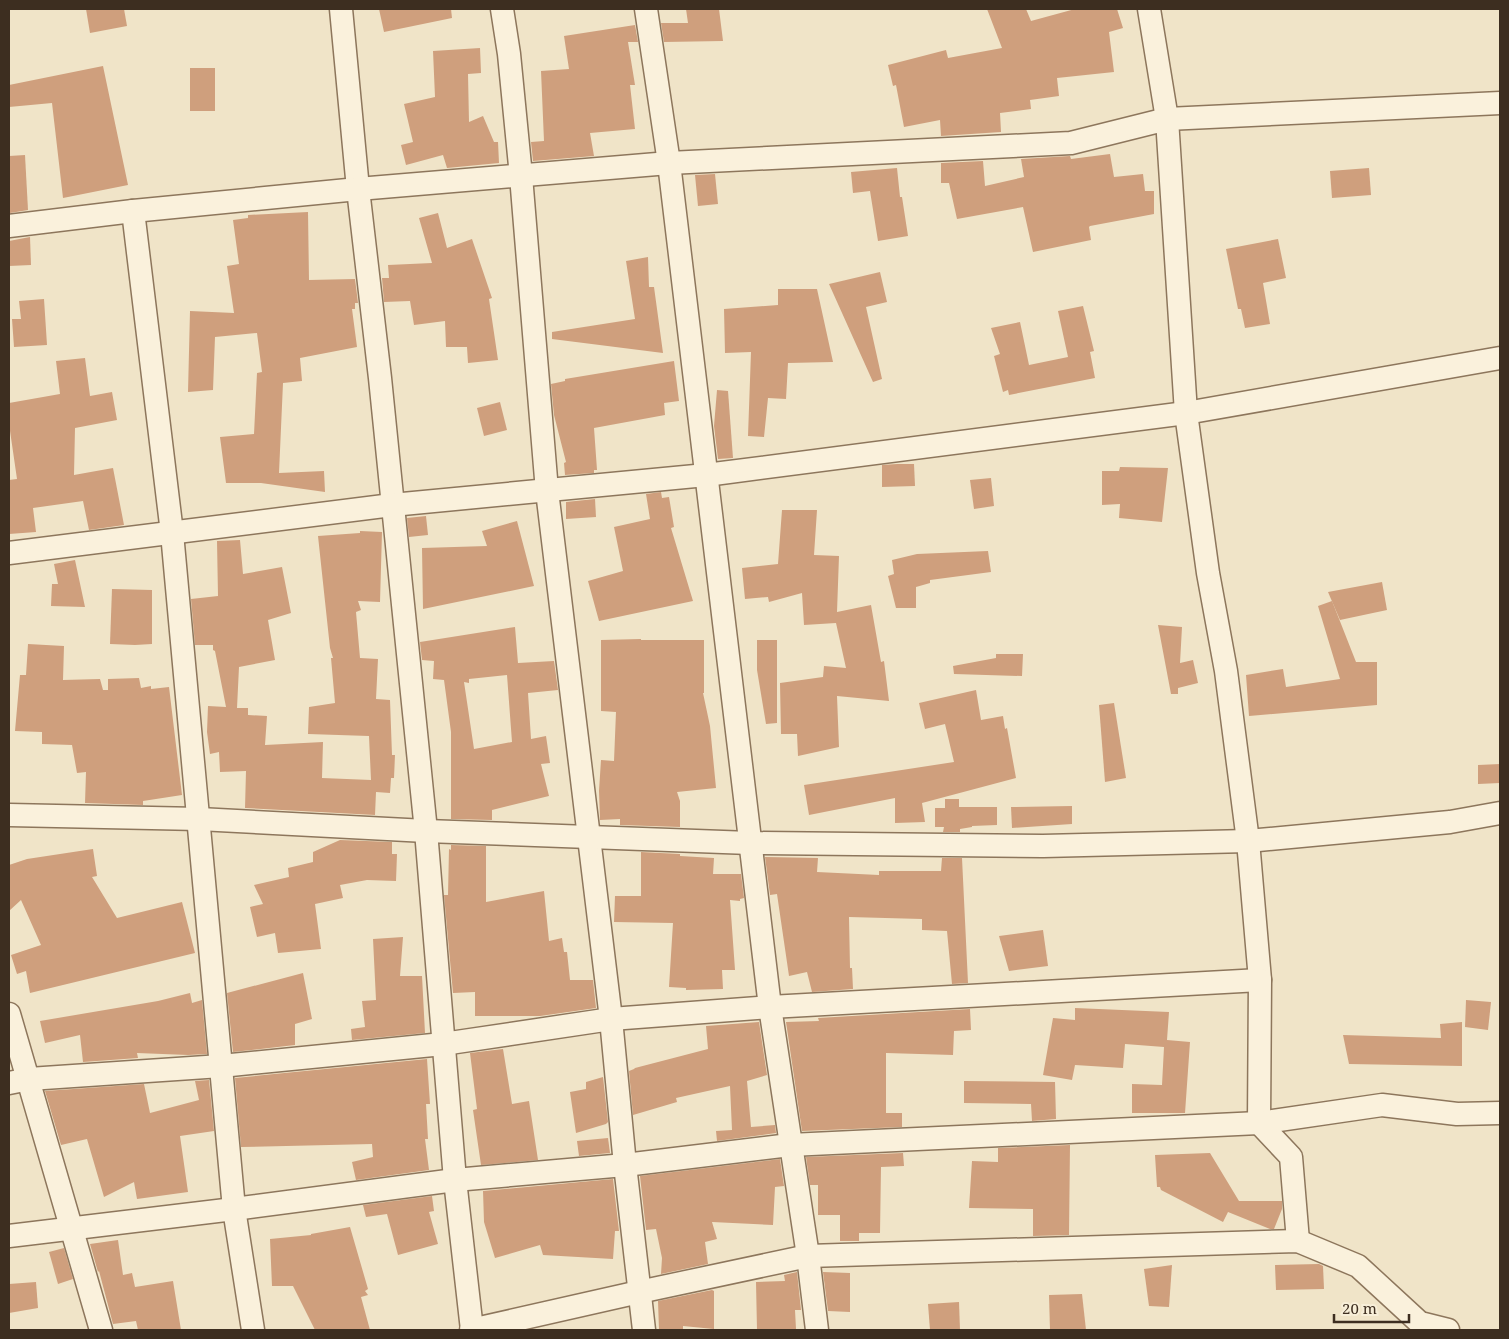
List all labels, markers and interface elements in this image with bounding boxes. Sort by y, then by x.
scale bar [1334,1292,1409,1324]
text: 20 m [1342,1298,1377,1318]

